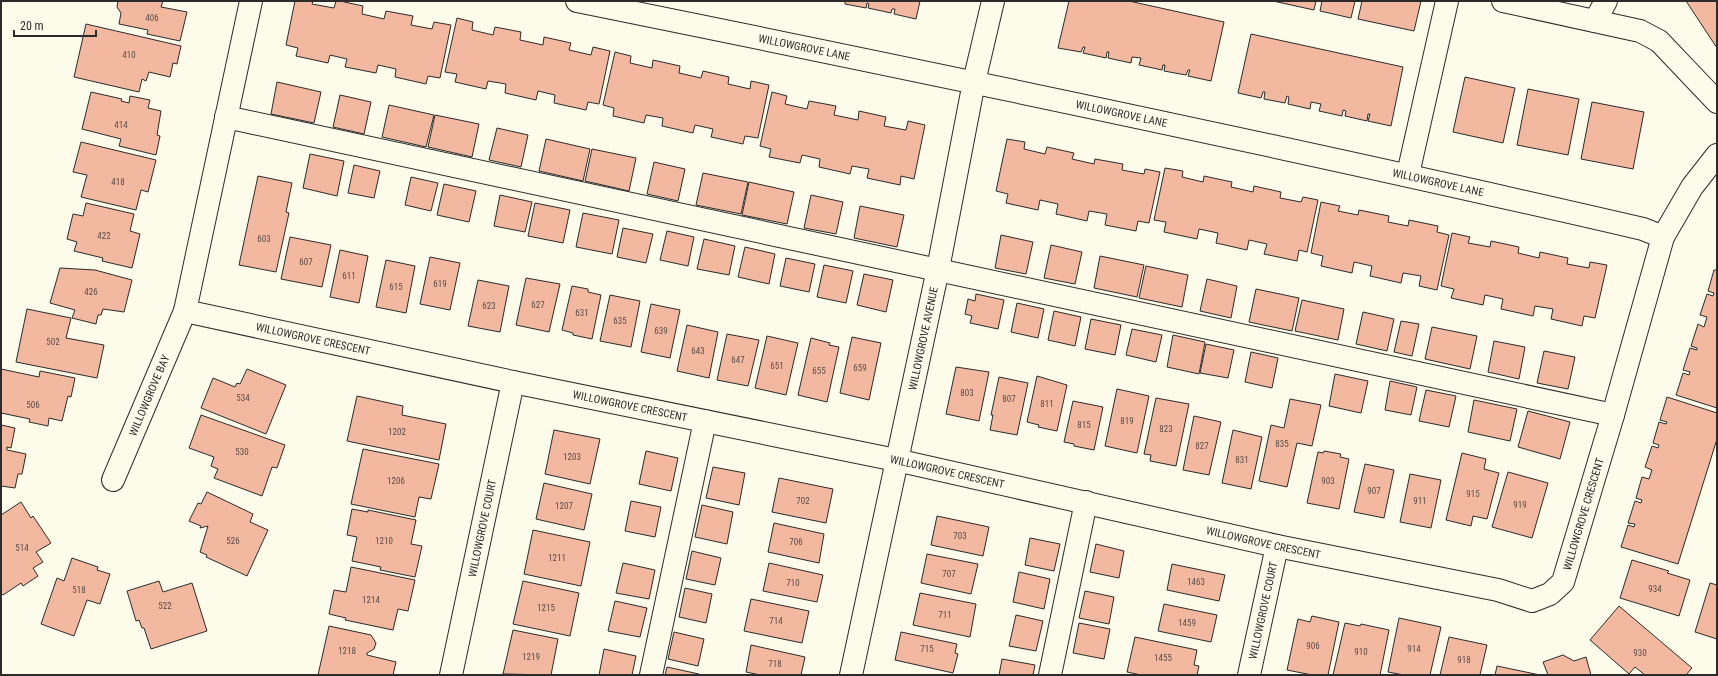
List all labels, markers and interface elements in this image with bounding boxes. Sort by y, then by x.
scale bar [14,12,96,38]
house number: 406 [145,13,159,23]
text: 20 m [20,19,44,33]
street label: WILLOWGROVE LANE [757,32,852,64]
house number: 410 [122,50,136,60]
street label: WILLOWGROVE LANE [1074,98,1169,130]
house number: 414 [114,120,128,130]
street label: WILLOWGROVE LANE [1391,166,1485,200]
house number: 418 [111,177,125,187]
house number: 422 [97,231,111,241]
house number: 603 [257,234,271,244]
house number: 607 [299,257,313,267]
house number: 611 [342,271,356,281]
house number: 619 [433,279,447,289]
house number: 615 [389,282,403,292]
street label: WILLOWGROVE AVENUE [906,285,941,392]
house number: 426 [84,287,98,297]
house number: 627 [531,300,545,310]
house number: 623 [482,301,496,311]
house number: 631 [575,308,589,318]
house number: 635 [613,316,627,326]
street label: WILLOWGROVE CRESCENT [255,321,372,358]
house number: 639 [654,326,668,336]
house number: 502 [46,337,60,347]
house number: 643 [691,346,705,356]
street label: WILLOWGROVE BAY [127,353,173,438]
house number: 647 [731,355,745,365]
house number: 651 [770,361,784,371]
house number: 659 [853,363,867,373]
house number: 655 [812,366,826,376]
street label: WILLOWGROVE CRESCENT [571,388,689,424]
house number: 803 [960,388,974,398]
house number: 534 [236,393,250,403]
house number: 807 [1002,394,1016,404]
house number: 811 [1040,399,1054,409]
house number: 506 [26,400,40,410]
house number: 819 [1120,416,1134,426]
house number: 815 [1077,420,1091,430]
house number: 823 [1159,424,1173,434]
house number: 1202 [388,427,406,437]
house number: 835 [1275,439,1289,449]
house number: 827 [1195,441,1209,451]
house number: 530 [235,447,249,457]
house number: 1203 [563,452,581,462]
street label: WILLOWGROVE CRESCENT [889,453,1006,491]
house number: 831 [1235,455,1249,465]
street label: WILLOWGROVE CRESCENT [1561,456,1607,572]
house number: 1206 [387,476,405,486]
house number: 903 [1321,476,1335,486]
street label: WILLOWGROVE COURT [466,478,499,578]
house number: 907 [1367,486,1381,496]
house number: 915 [1466,489,1480,499]
house number: 702 [796,496,810,506]
house number: 911 [1413,496,1427,506]
house number: 919 [1513,500,1527,510]
house number: 1207 [555,501,573,511]
street label: WILLOWGROVE CRESCENT [1205,524,1322,562]
house number: 703 [953,531,967,541]
house number: 526 [226,536,240,546]
house number: 1210 [375,536,393,546]
house number: 706 [789,537,803,547]
house number: 514 [15,543,29,553]
house number: 1211 [548,553,566,563]
street label: WILLOWGROVE COURT [1247,560,1280,661]
house number: 707 [942,569,956,579]
house number: 1463 [1187,577,1205,587]
house number: 710 [786,578,800,588]
house number: 934 [1648,584,1662,594]
house number: 518 [72,585,86,595]
house number: 1214 [362,595,380,605]
house number: 522 [158,601,172,611]
house number: 1215 [537,603,555,613]
house number: 711 [938,610,952,620]
house number: 714 [769,616,783,626]
house number: 1459 [1178,618,1196,628]
house number: 906 [1306,641,1320,651]
house number: 715 [920,644,934,654]
house number: 914 [1407,644,1421,654]
house number: 1218 [338,646,356,656]
house number: 910 [1354,647,1368,657]
house number: 930 [1633,648,1647,658]
house number: 1219 [522,652,540,662]
house number: 1455 [1154,653,1172,663]
house number: 918 [1457,655,1471,665]
house number: 718 [768,659,782,669]

